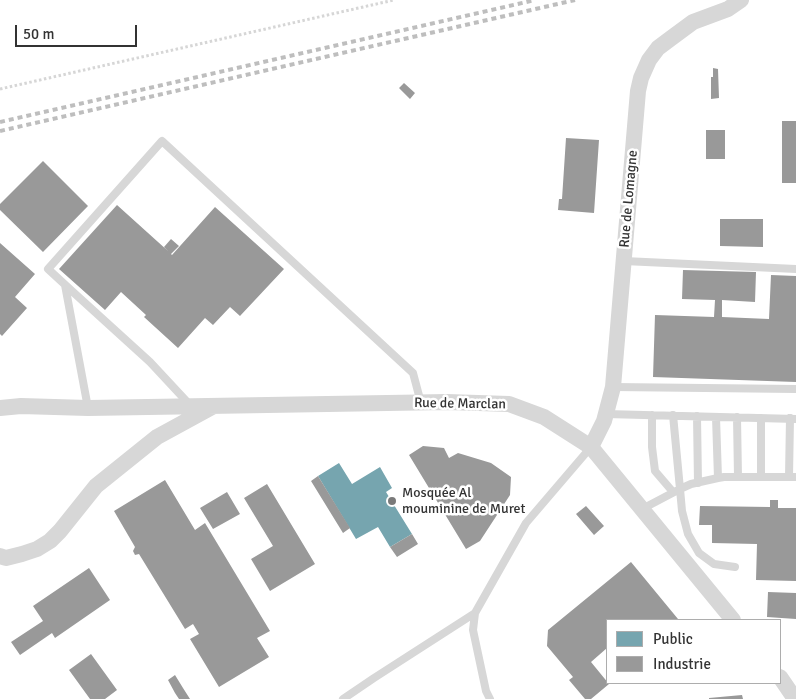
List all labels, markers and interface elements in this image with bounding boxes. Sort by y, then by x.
scale bar [18,15,140,47]
text: 50 m [23,25,54,43]
street label: Rue de Lomagne [616,150,642,248]
street label: Rue de Marclan [414,395,506,413]
place label: Mosquée Al mouminine de Muret [402,485,525,518]
marker: Mosquée Al mouminine de Muret [386,495,398,507]
legend [606,619,781,684]
text: Public [653,630,693,648]
text: Industrie [653,655,711,673]

